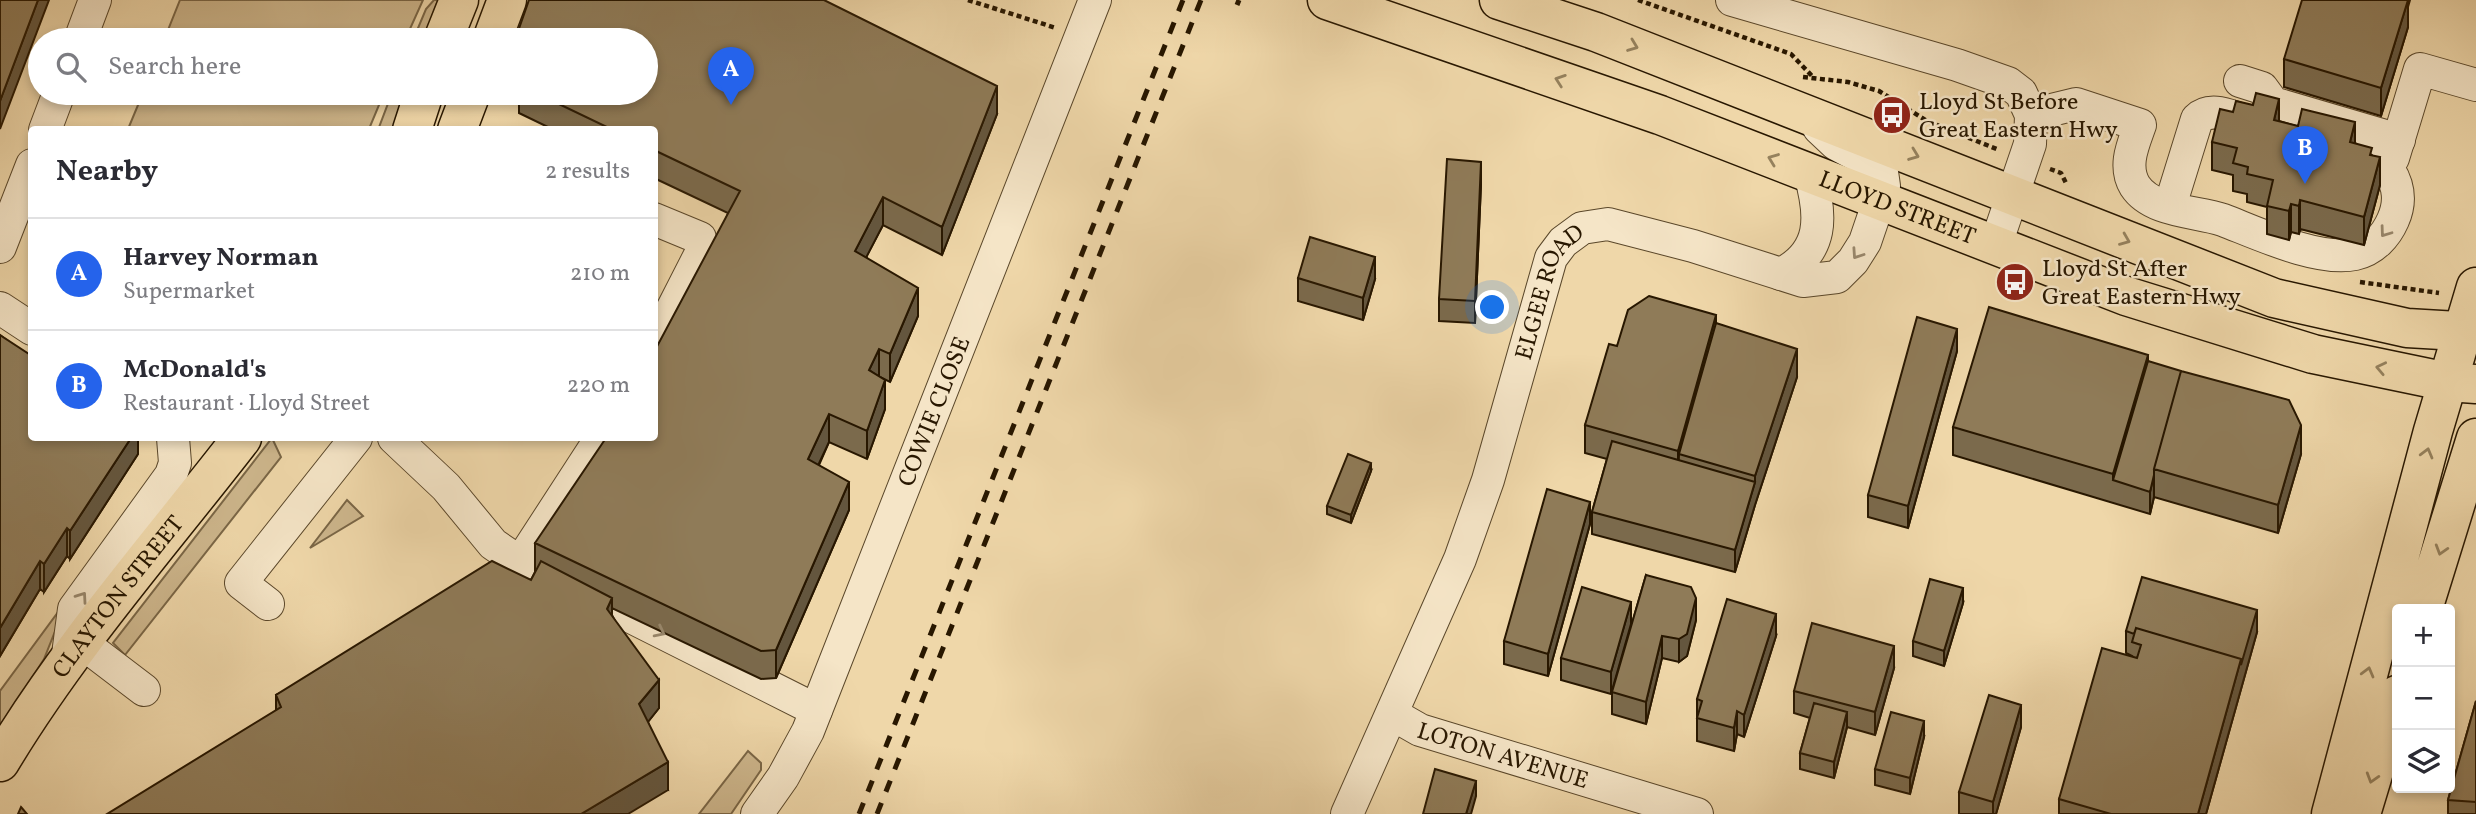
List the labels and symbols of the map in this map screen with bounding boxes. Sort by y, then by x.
one-way arrow [1627,38,1639,52]
pin: A [708,47,754,105]
one-way arrow [1554,74,1566,88]
place label: Lloyd St Before Great Eastern Hwy [1919,86,2118,148]
bus stop icon: Lloyd St Before Great Eastern Hwy [1871,94,1913,136]
pin: B [2282,126,2328,184]
one-way arrow [1907,147,1919,161]
one-way arrow [1768,154,1780,168]
street label: LLOYD STREET [1813,163,1980,255]
street label: ELGEE ROAD [1508,217,1592,364]
one-way arrow [2381,224,2393,237]
one-way arrow [2118,232,2130,246]
one-way arrow [1853,246,1865,259]
place label: Lloyd St After Great Eastern Hwy [2042,253,2241,315]
bus stop icon: Lloyd St After Great Eastern Hwy [1994,261,2036,303]
your location [1475,290,1509,324]
street label: COWIE CLOSE [891,332,980,492]
one-way arrow [2375,362,2387,377]
one-way arrow [2419,447,2433,459]
street label: CLAYTON STREET [45,509,193,686]
one-way arrow [2435,544,2450,556]
one-way arrow [74,592,86,605]
one-way arrow [653,623,665,637]
one-way arrow [2360,667,2375,679]
street label: LOTON AVENUE [1413,715,1592,799]
one-way arrow [2366,772,2381,784]

